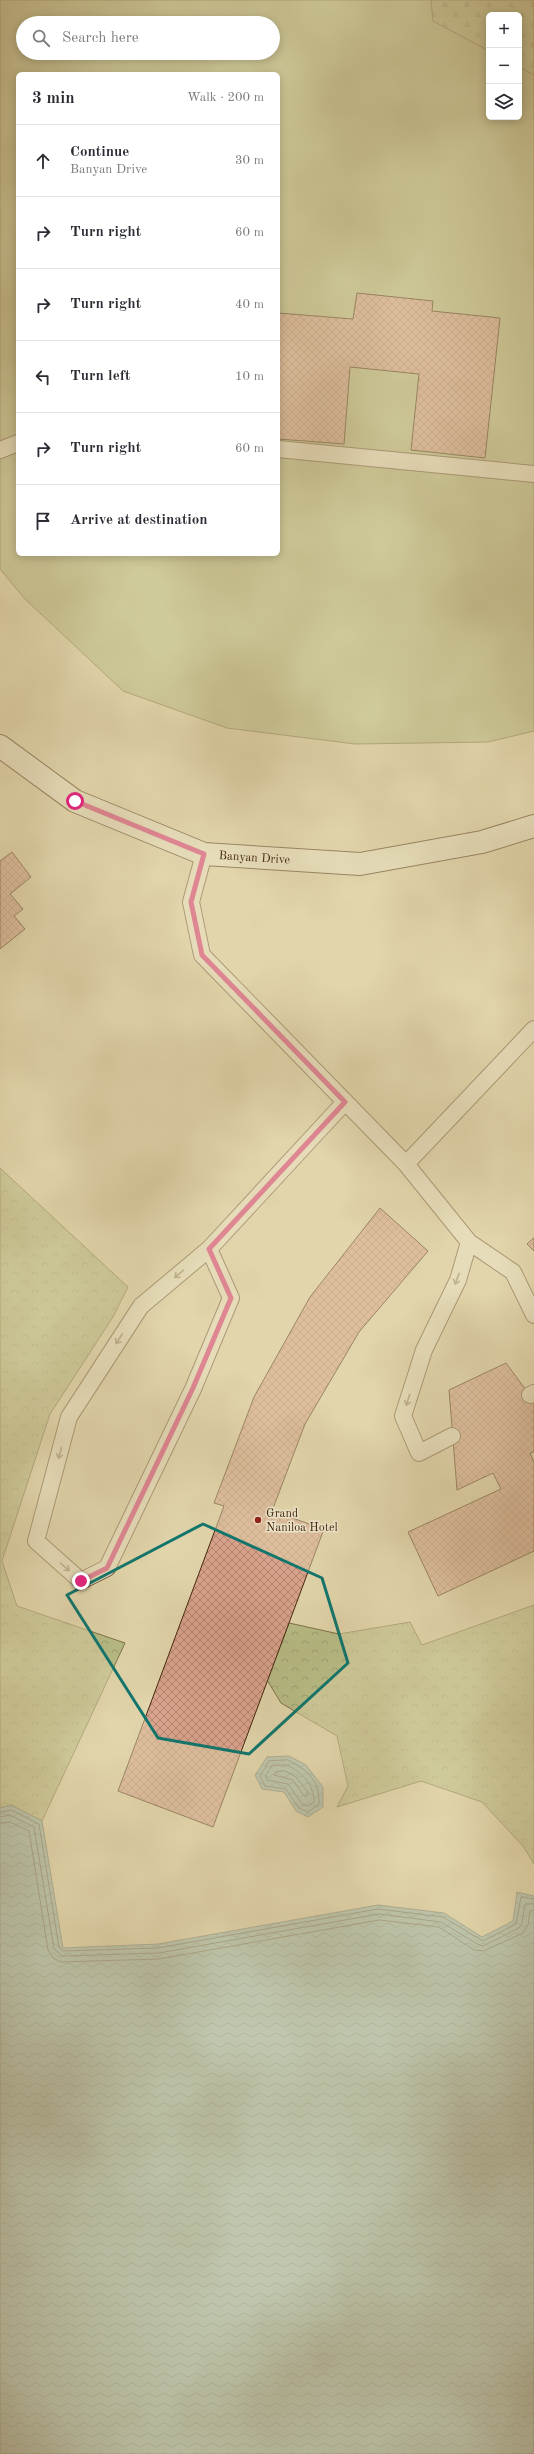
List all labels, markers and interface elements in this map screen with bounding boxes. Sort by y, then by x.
map controls [486,12,522,120]
button: + [486,12,522,48]
search box [16,16,280,60]
icon: search [30,27,52,49]
text: Search here [62,31,139,46]
button: − [486,48,522,84]
button: layers [486,84,522,120]
text: 3 min [32,90,75,107]
text: Walk · 200 m [187,91,264,104]
text: Continue [70,145,129,160]
icon: ahead [32,150,54,172]
text: 30 m [235,154,264,167]
text: Banyan Drive [70,163,147,176]
icon: right [32,222,54,244]
text: Turn right [70,225,141,240]
text: 60 m [235,226,264,239]
icon: right [32,294,54,316]
text: Turn right [70,297,141,312]
text: 40 m [235,298,264,311]
icon: left [32,366,54,388]
text: Turn left [70,369,130,384]
text: 10 m [235,370,264,383]
icon: right [32,438,54,460]
text: Turn right [70,441,141,456]
text: 60 m [235,442,264,455]
icon: arrive [32,510,54,532]
text: Arrive at destination [70,513,208,528]
route start [66,792,84,810]
street label: Banyan Drive [218,850,291,867]
one-way arrow [174,1269,185,1278]
one-way arrow [453,1273,461,1285]
one-way arrow [115,1333,123,1345]
one-way arrow [404,1393,411,1406]
one-way arrow [55,1446,63,1459]
place label: Grand Naniloa Hotel [266,1508,338,1534]
marker: Grand Naniloa Hotel [253,1515,263,1525]
one-way arrow [60,1562,70,1571]
route end [72,1572,90,1590]

